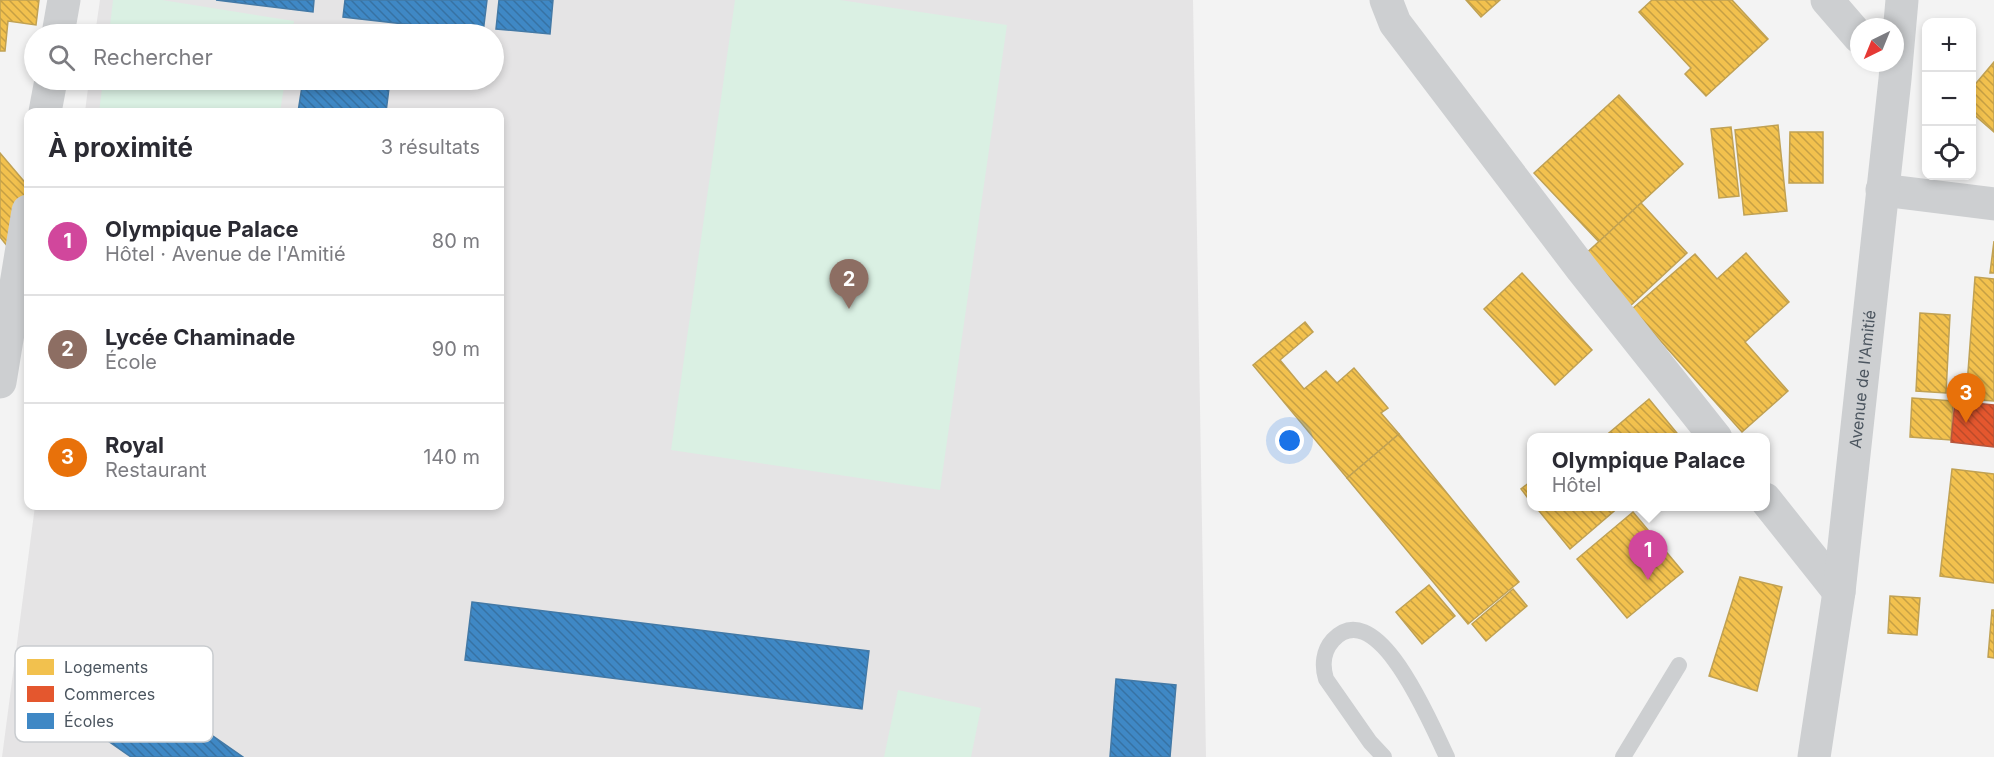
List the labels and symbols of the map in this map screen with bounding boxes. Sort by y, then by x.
north arrow [1850,18,1904,72]
pin: 2 [830,260,868,309]
street label: Avenue de l'Amitié [1845,309,1880,449]
pin: 3 [1946,374,1986,423]
your location [1275,426,1304,455]
pin: 1 [1628,530,1668,580]
legend [15,646,213,742]
text: Logements [64,657,148,677]
text: Commerces [64,684,155,704]
text: Écoles [64,711,114,731]

